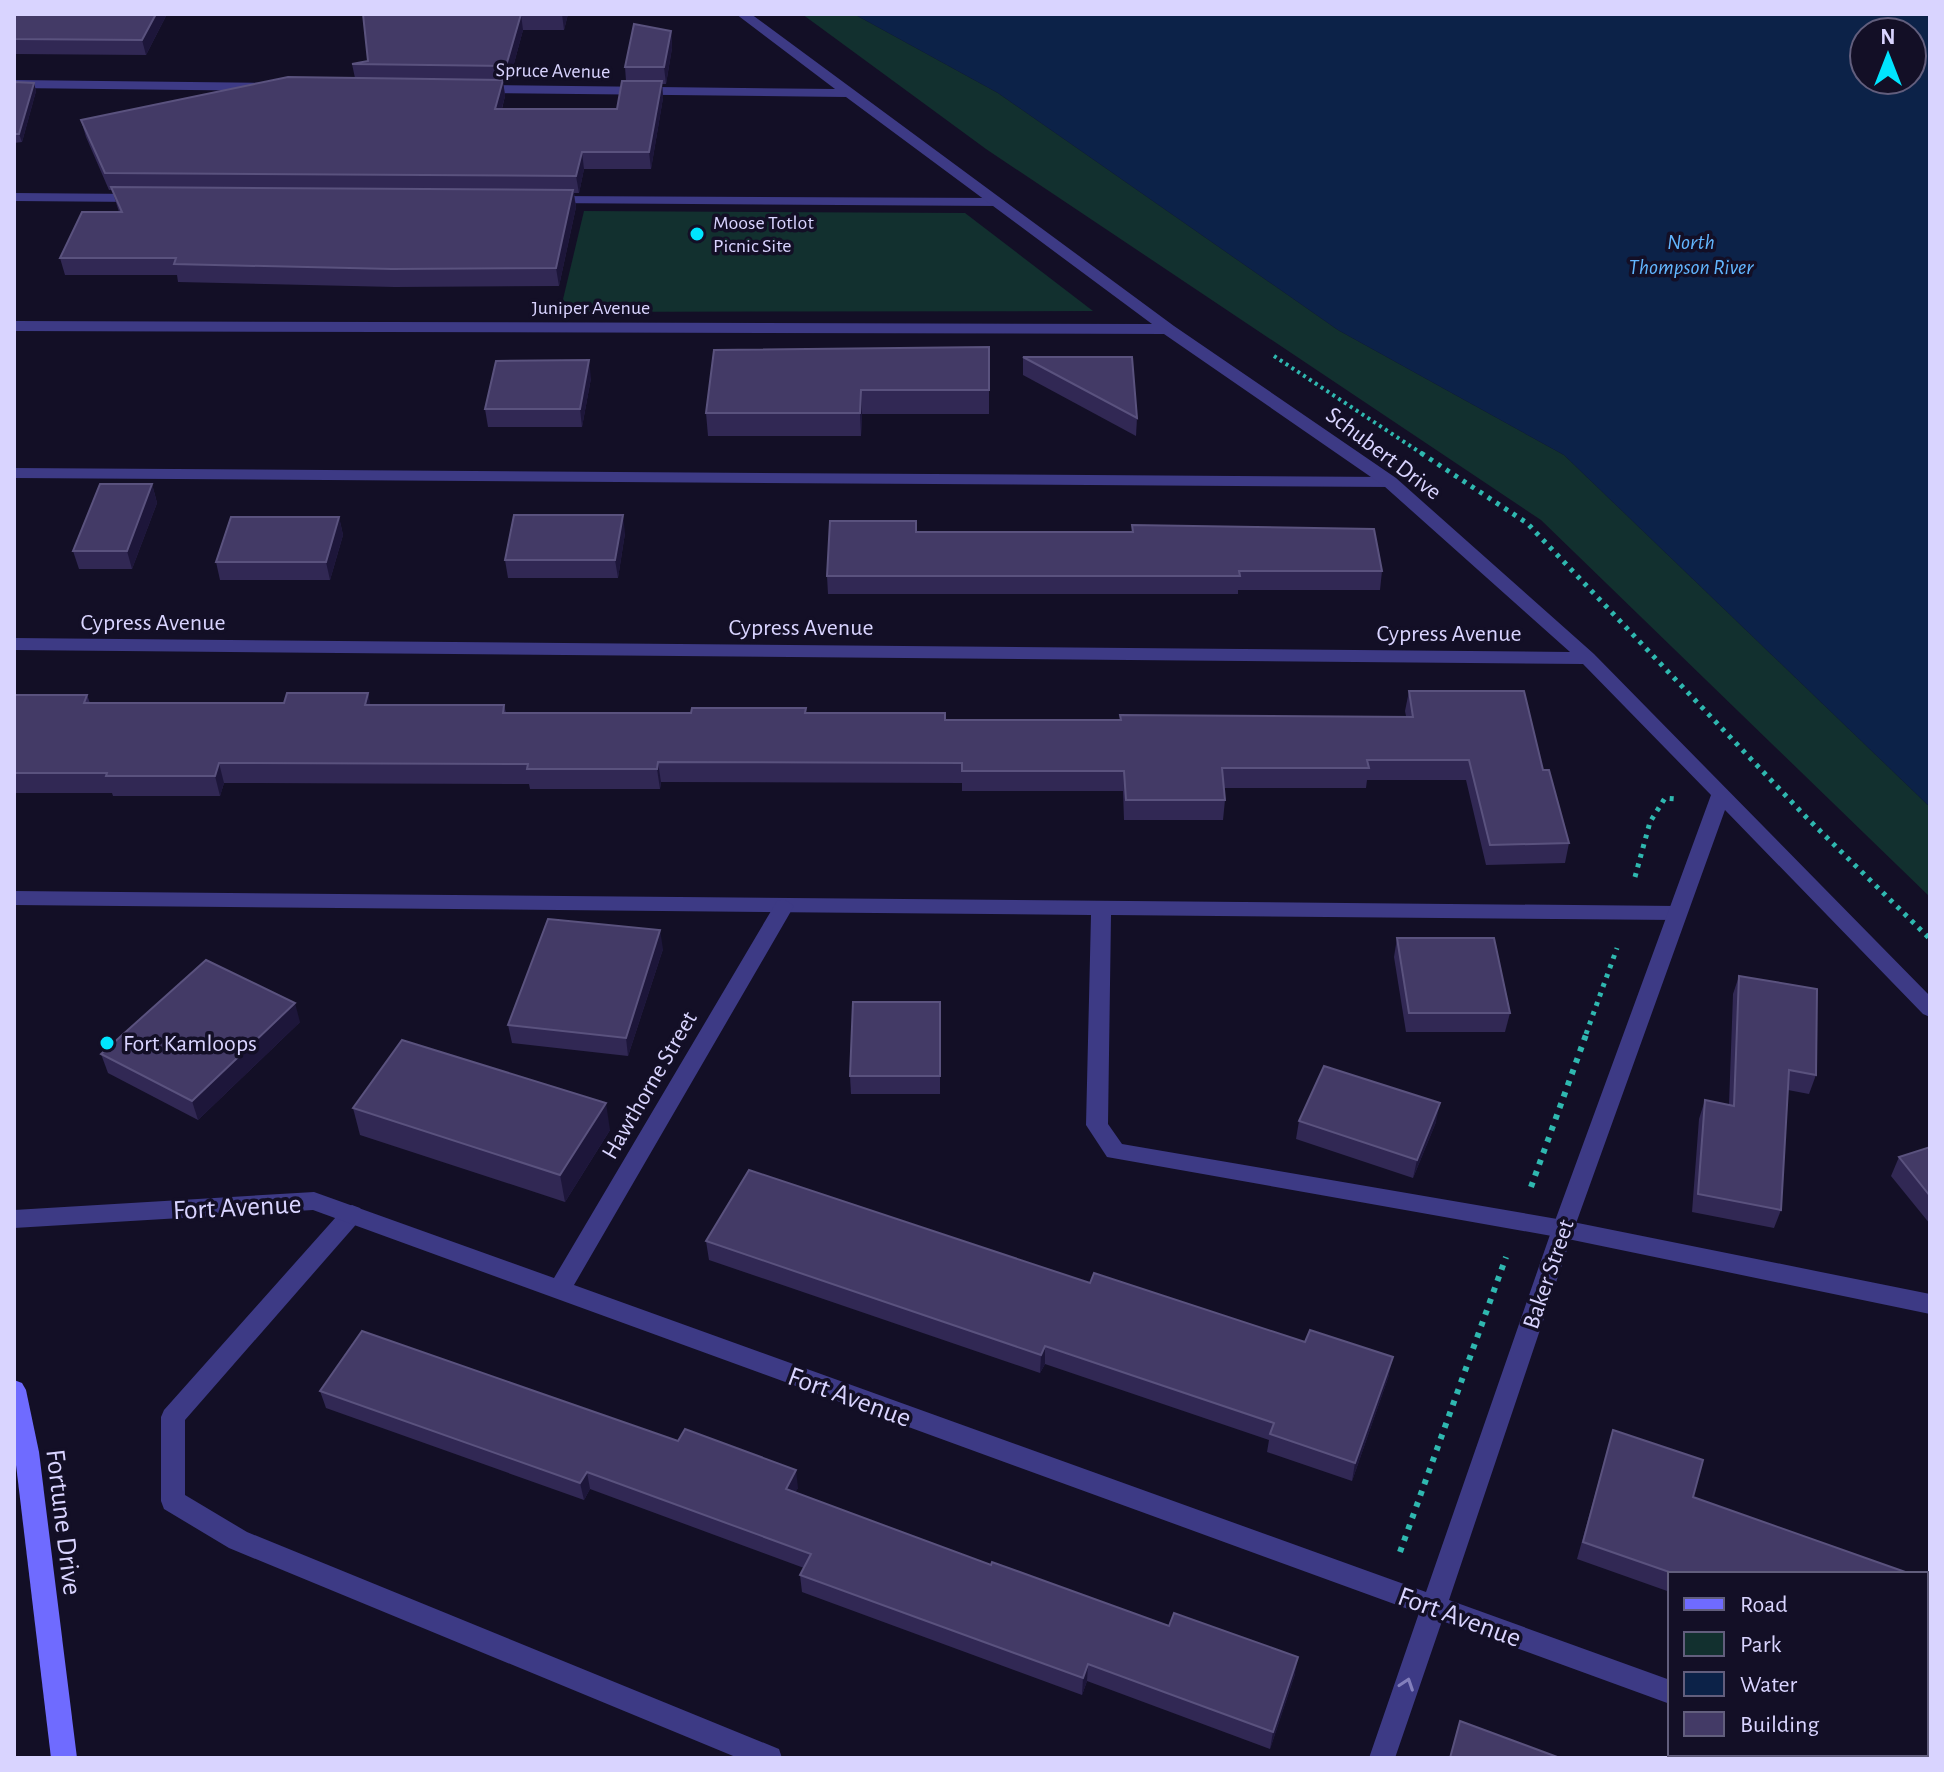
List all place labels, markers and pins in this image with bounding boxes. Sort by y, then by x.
place label: Moose Totlot Picnic Site [713,213,814,256]
marker: Moose Totlot Picnic Site [688,225,706,243]
place label: Fort Kamloops [123,1032,257,1056]
marker: Fort Kamloops [98,1034,116,1052]

